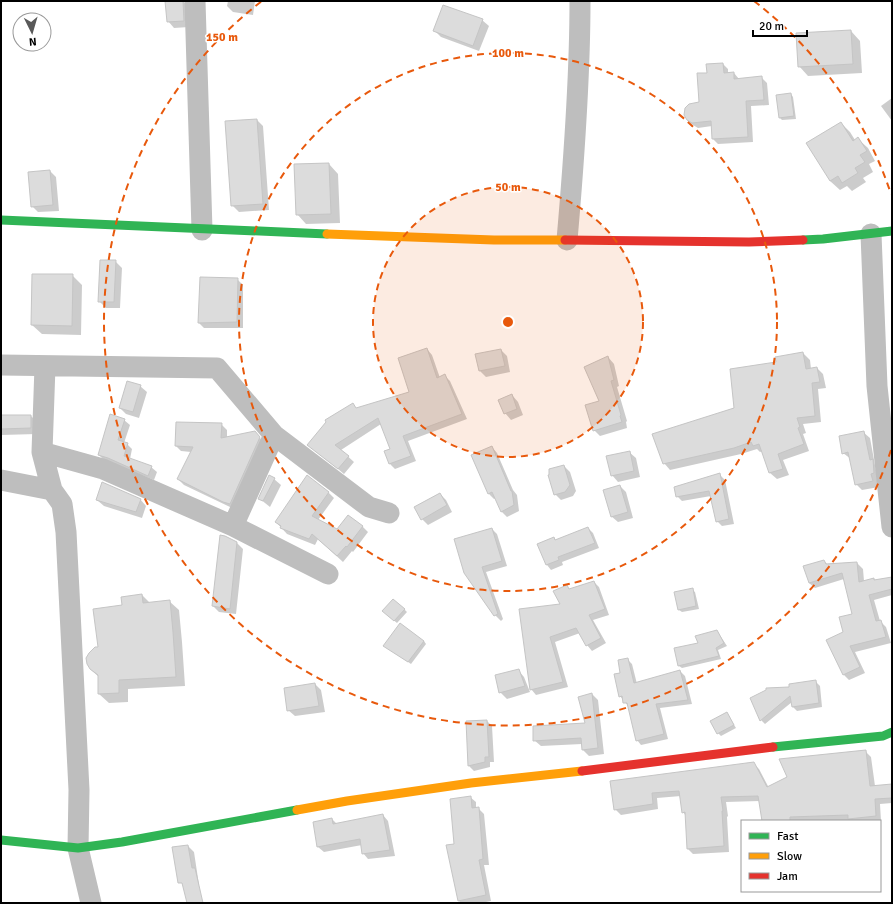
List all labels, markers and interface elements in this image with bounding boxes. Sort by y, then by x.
north arrow [12,12,52,52]
scale bar [753,12,807,38]
text: 20 m [759,19,784,34]
text: 150 m [206,30,238,45]
text: N [28,35,37,48]
text: 100 m [492,46,524,61]
text: 50 m [495,180,521,195]
centre of rings [501,315,515,329]
legend [741,820,881,892]
text: Fast [777,829,798,844]
text: Slow [777,849,802,864]
text: Jam [777,869,798,884]

